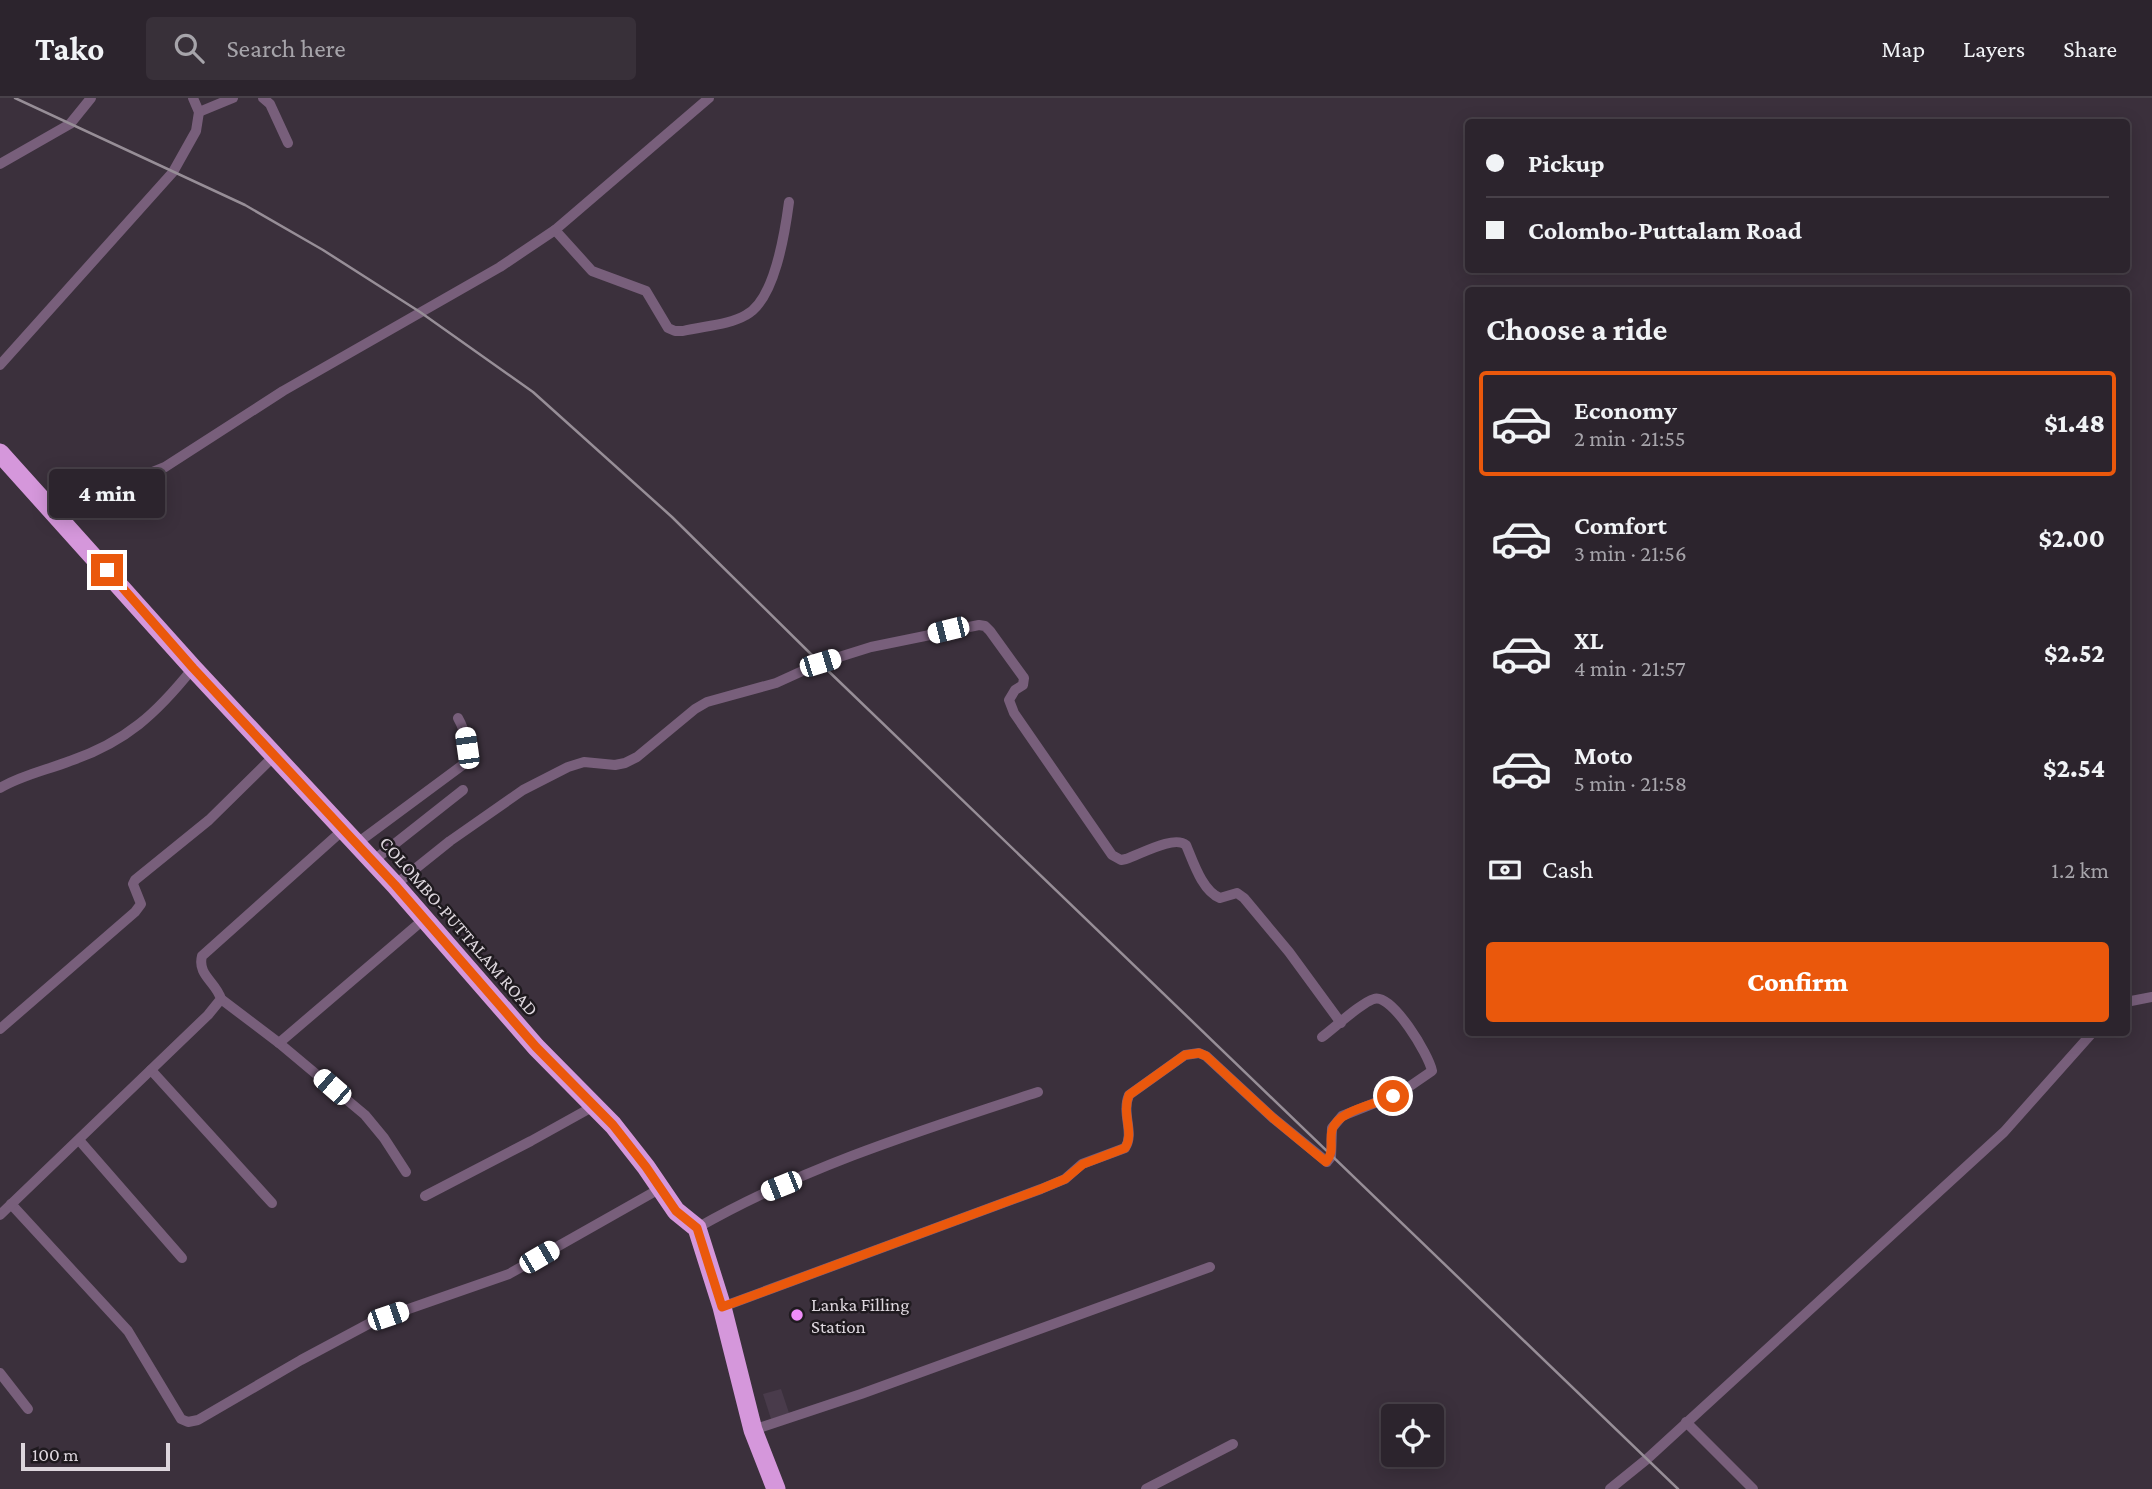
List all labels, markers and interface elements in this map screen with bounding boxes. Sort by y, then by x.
search box [146,17,636,80]
icon: search [170,29,208,67]
text: Tako [35,30,104,67]
text: Search here [226,34,346,63]
text: Map [1881,35,1925,62]
text: Layers [1963,35,2025,62]
text: Share [2063,35,2117,62]
text: Pickup [1528,149,1605,178]
text: Colombo-Puttalam Road [1528,216,1802,245]
text: Choose a ride [1486,311,1667,347]
icon: car [1490,392,1553,455]
text: Economy [1574,396,1677,425]
text: $1.48 [2044,409,2105,438]
text: 2 min · 21:55 [1574,425,1686,451]
callout: 4 min [49,468,165,518]
text: 4 min [78,480,136,506]
icon: car [1490,507,1553,570]
text: Comfort [1574,511,1667,540]
text: $2.00 [2038,524,2105,553]
text: 3 min · 21:56 [1574,540,1687,566]
route end [91,554,123,586]
car [926,615,971,645]
icon: car [1490,622,1553,685]
text: XL [1574,626,1603,655]
text: $2.52 [2044,639,2105,668]
car [797,647,844,679]
text: 4 min · 21:57 [1574,655,1686,681]
car [454,726,481,770]
icon: car [1490,737,1553,800]
text: Moto [1574,741,1633,770]
text: $2.54 [2043,754,2105,783]
text: 5 min · 21:58 [1574,770,1687,796]
street label: COLOMBO-PUTTALAM ROAD [375,832,543,1020]
icon: cash [1486,851,1524,889]
text: Cash [1542,855,1593,884]
text: 1.2 km [2051,857,2109,883]
button: Confirm [1486,942,2109,1022]
car [310,1065,355,1109]
route start [1377,1080,1409,1112]
car [758,1168,805,1204]
car [516,1237,563,1277]
place label: Lanka Filling Station [811,1294,909,1337]
car [365,1299,412,1333]
marker: Lanka Filling Station [789,1307,805,1323]
map controls [1381,1404,1444,1467]
button: locate [1381,1404,1444,1467]
scale bar [21,1440,170,1472]
text: 100 m [32,1444,79,1465]

